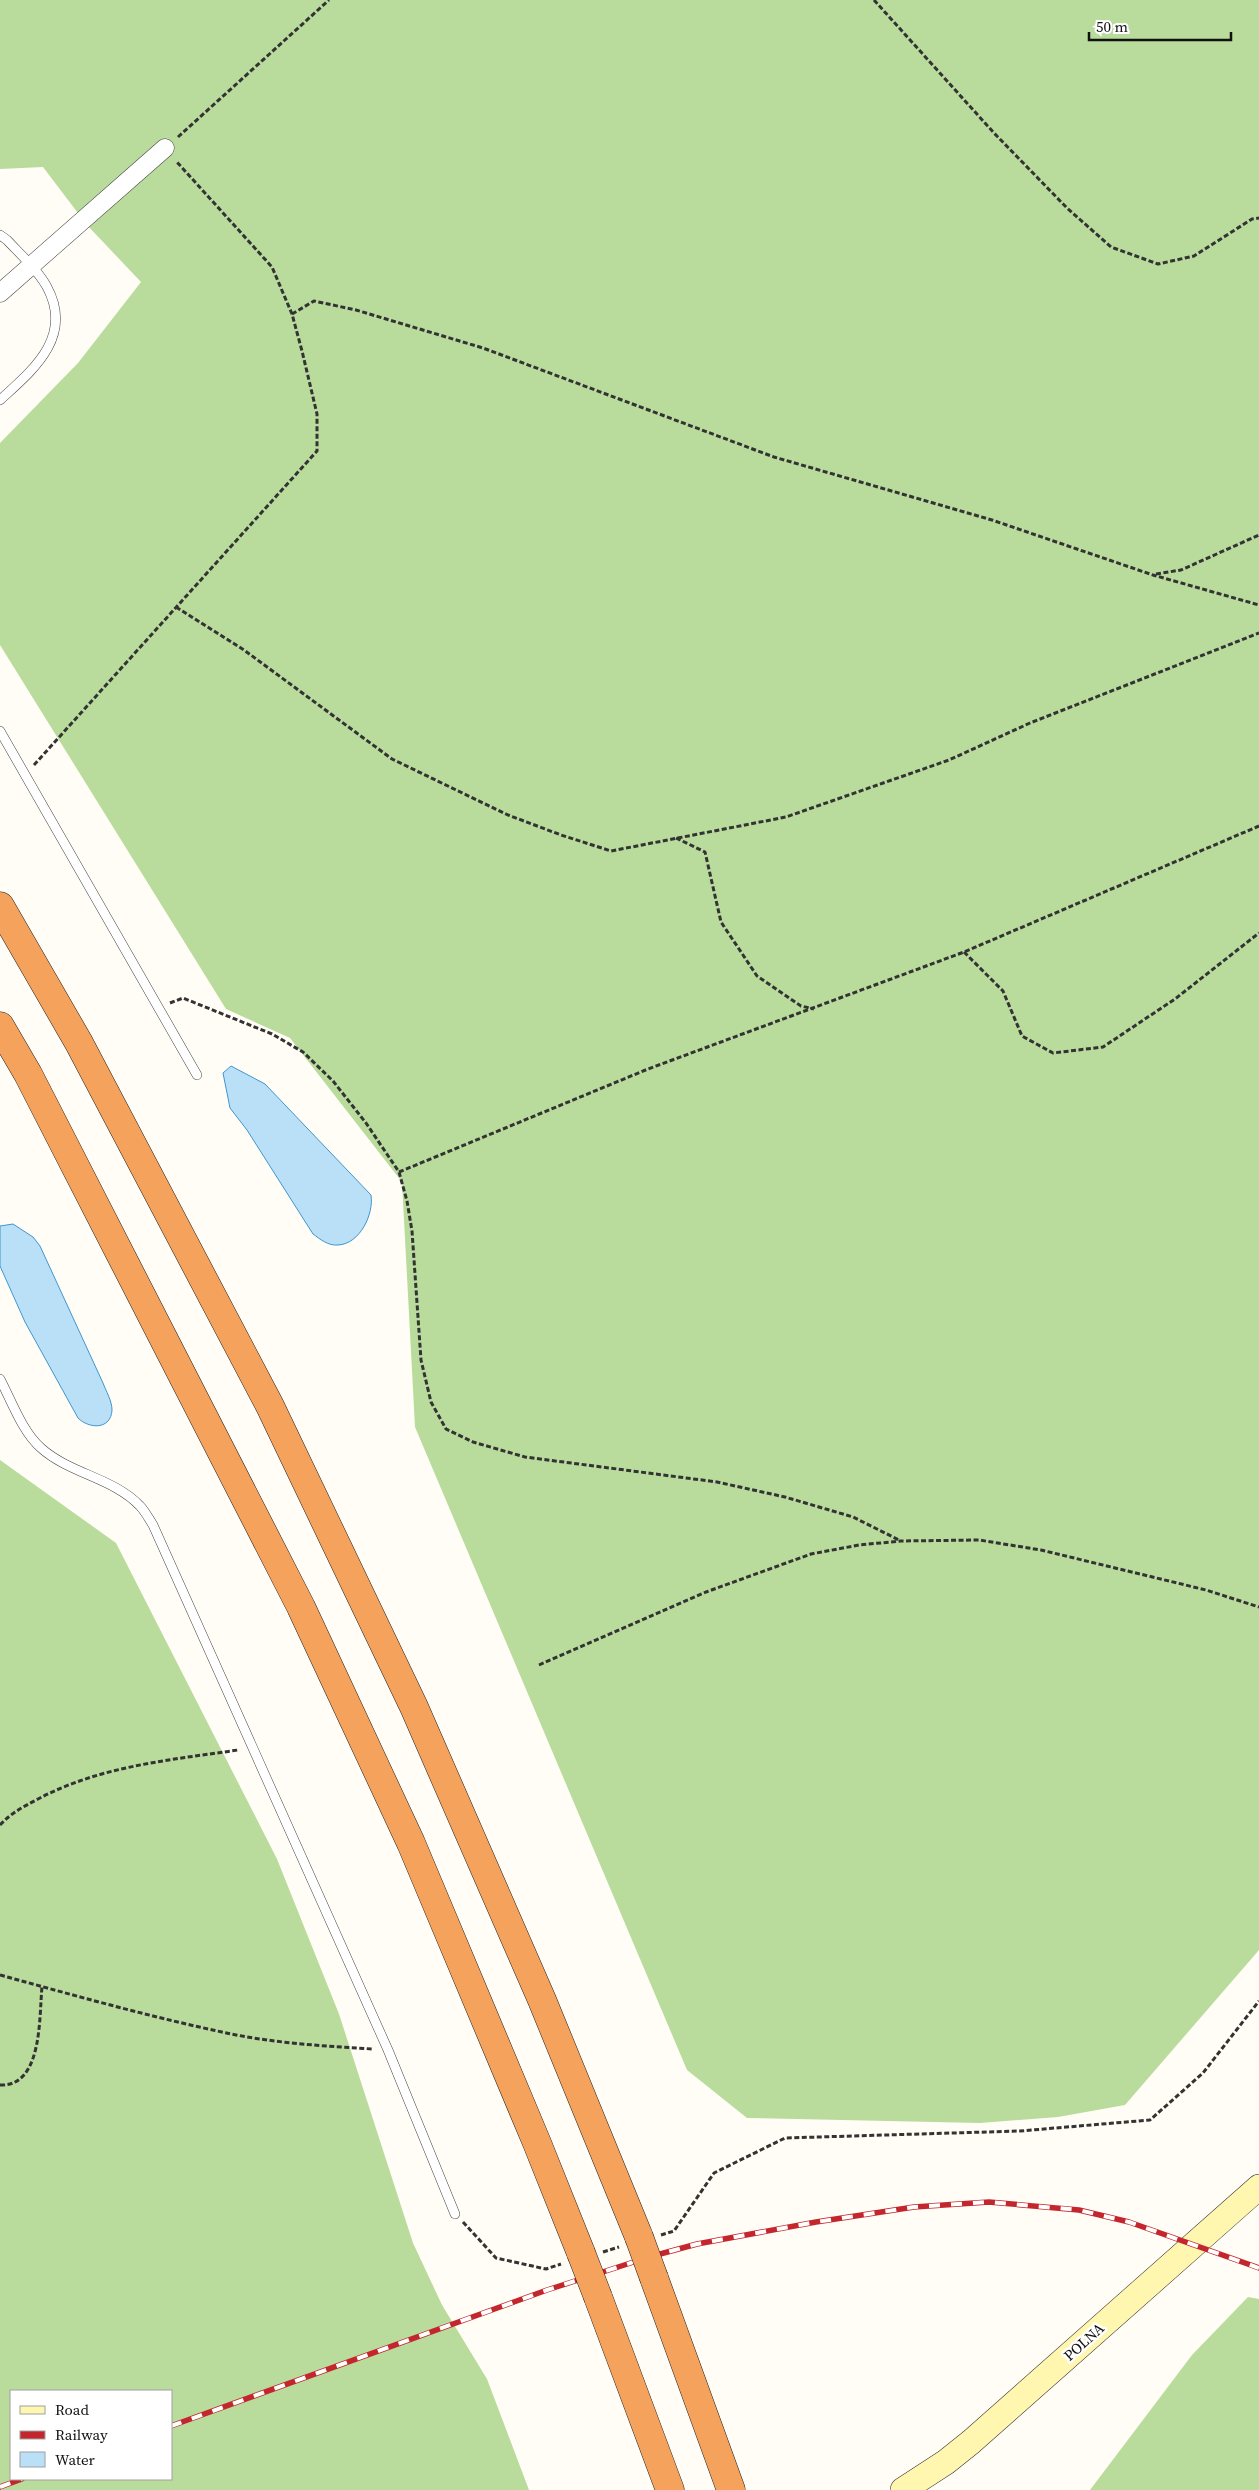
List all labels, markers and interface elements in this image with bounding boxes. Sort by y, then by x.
scale bar [1089,10,1232,42]
text: 50 m [1096,16,1128,37]
street label: POLNA [1059,2318,1109,2366]
legend [10,2390,172,2480]
text: Road [55,2399,89,2420]
text: Railway [55,2424,108,2445]
text: Water [55,2449,96,2470]

